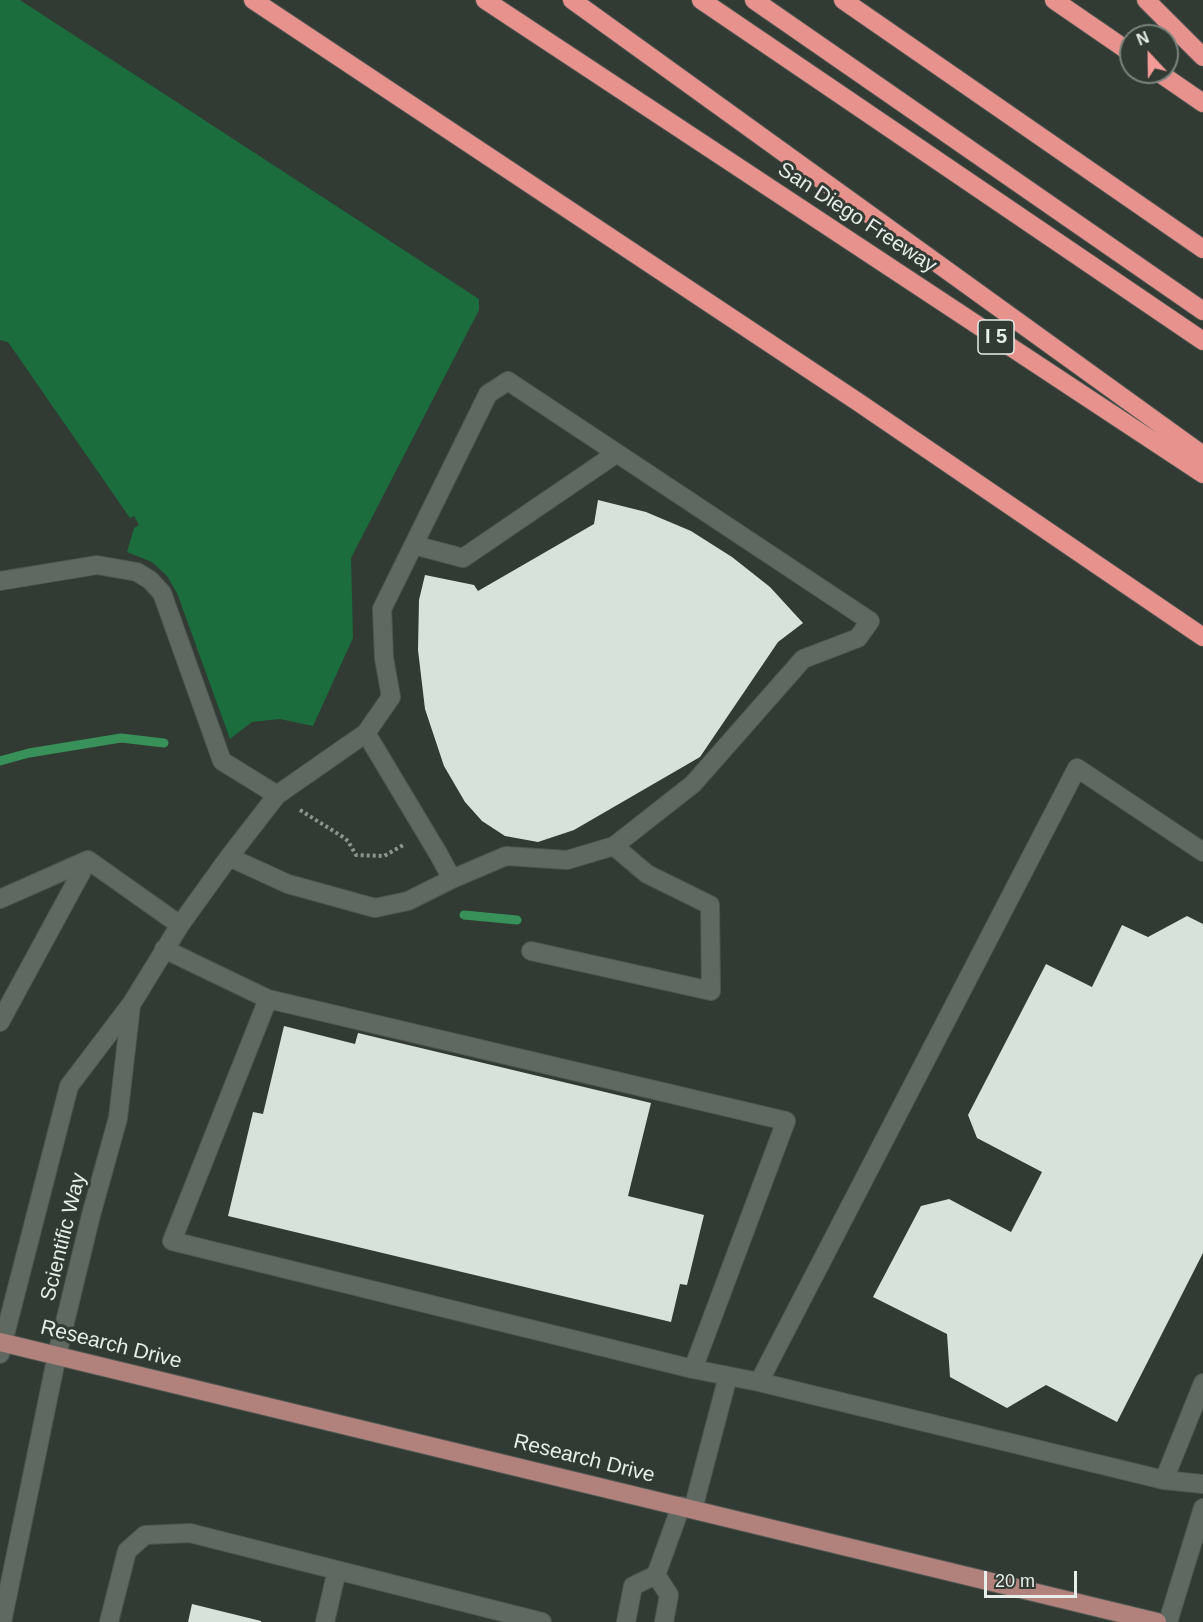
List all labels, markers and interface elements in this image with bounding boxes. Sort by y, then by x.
north arrow [1119,24,1179,84]
text: N [1134,29,1151,49]
street label: San Diego Freeway [773,157,941,279]
road number: I 5 [978,320,1014,354]
street label: Scientific Way [36,1170,92,1304]
street label: Research Drive [38,1315,184,1375]
street label: Research Drive [511,1429,657,1489]
scale bar [987,1559,1080,1597]
text: 20 m [995,1571,1035,1591]

